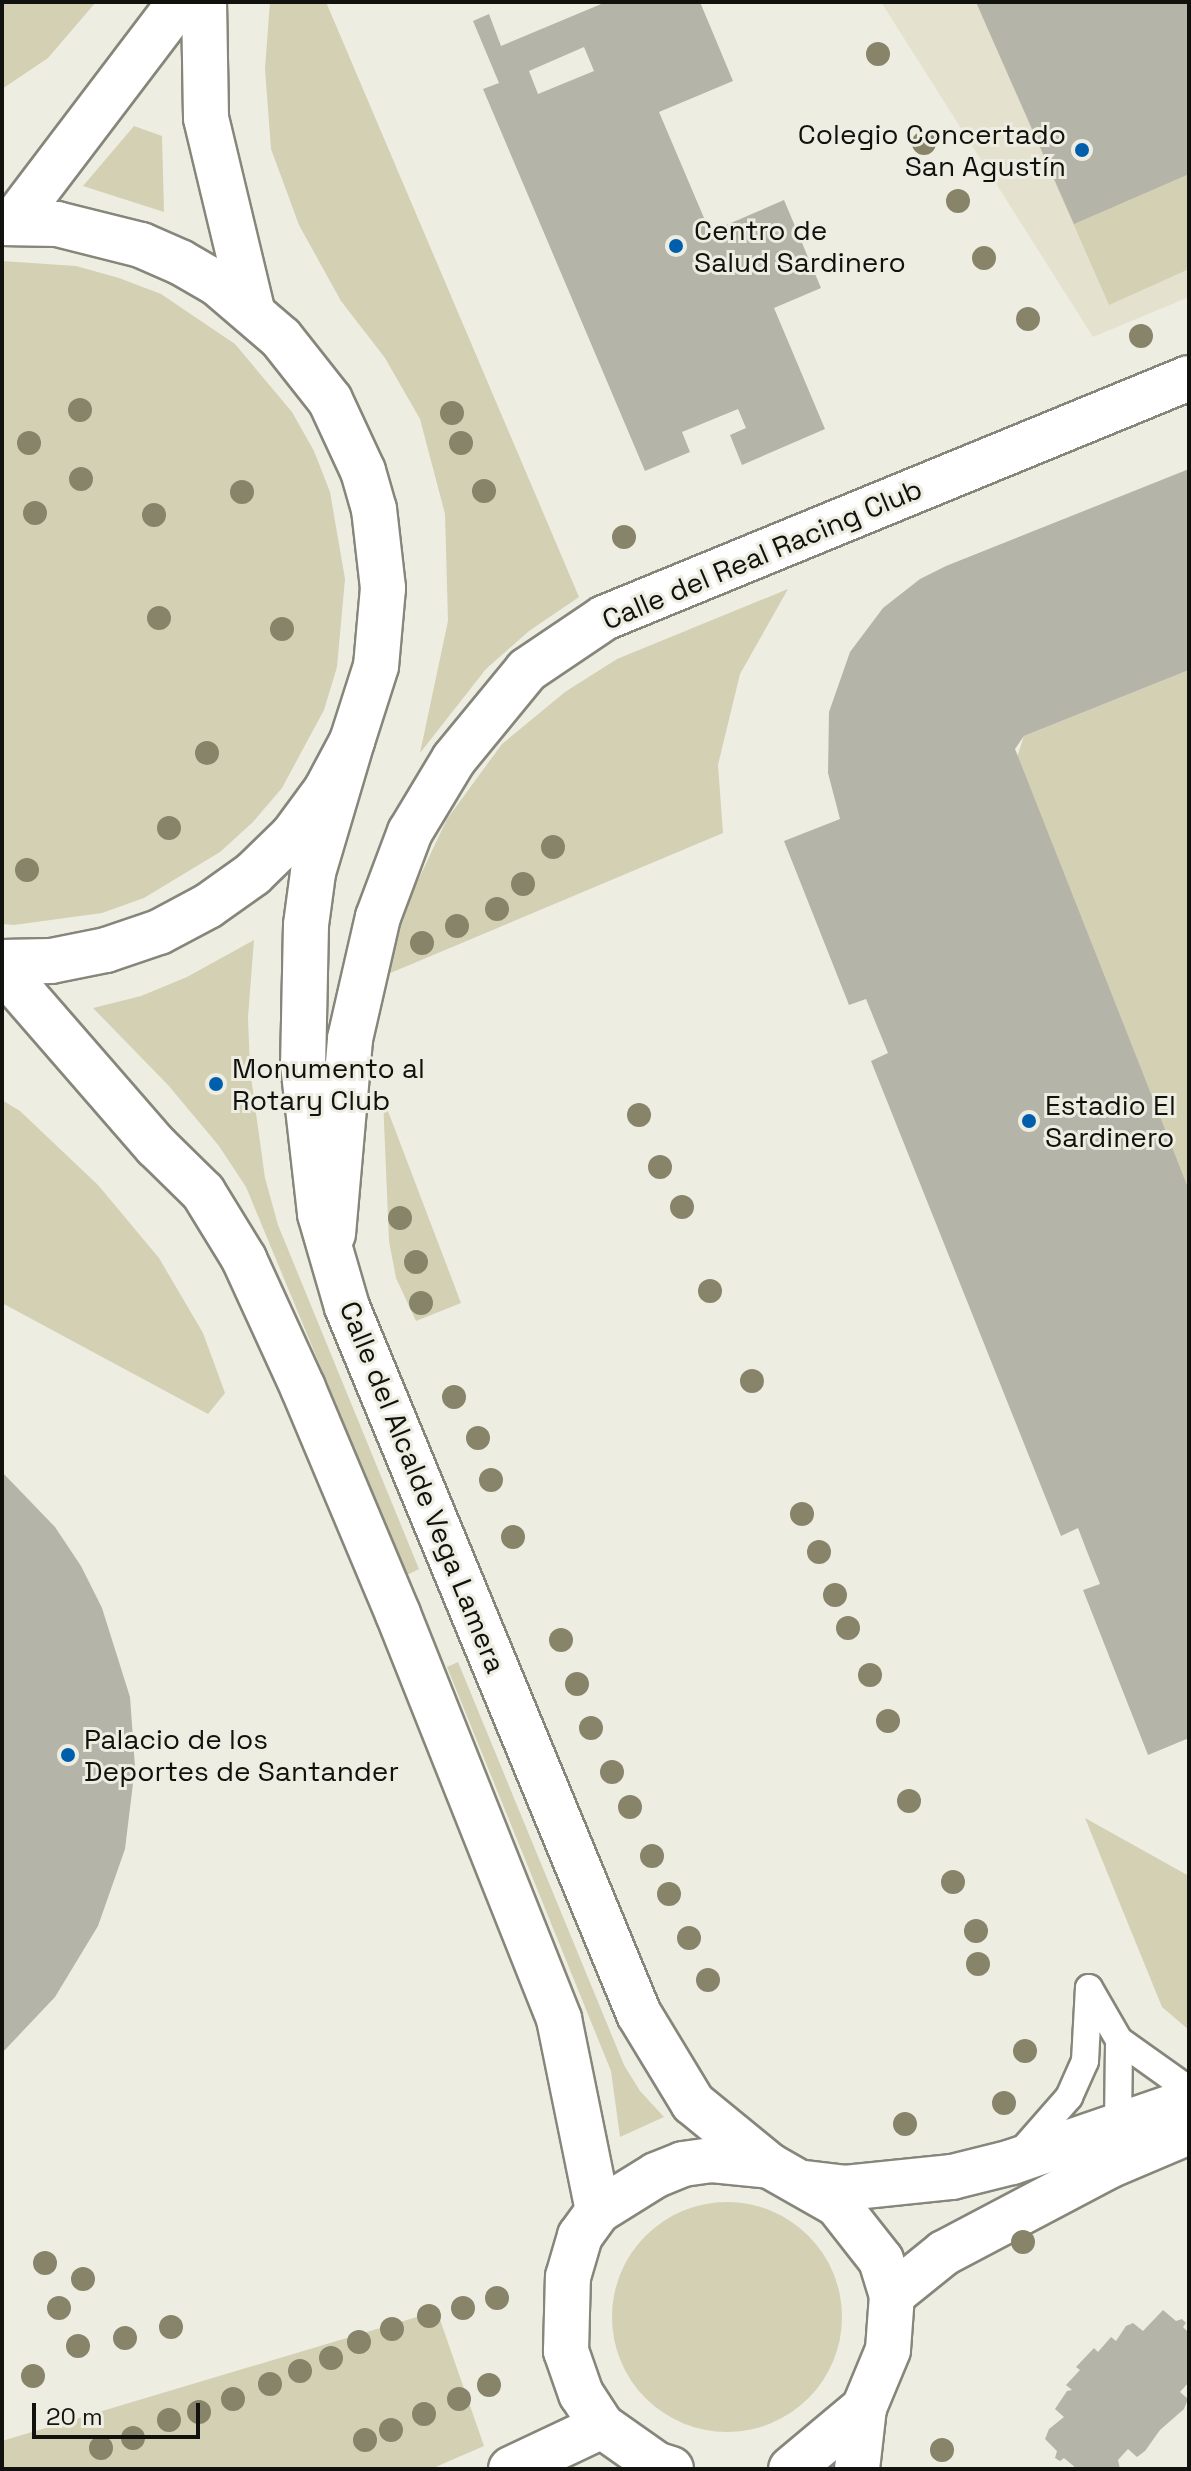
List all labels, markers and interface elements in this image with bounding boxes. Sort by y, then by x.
place label: Colegio Concertado San Agustín [798,117,1066,183]
marker: Colegio Concertado San Agustín [1073,141,1091,159]
place label: Centro de Salud Sardinero [694,213,906,279]
marker: Centro de Salud Sardinero [665,235,687,257]
street label: Calle del Real Racing Club [597,471,927,637]
place label: Monumento al Rotary Club [232,1051,425,1117]
marker: Monumento al Rotary Club [207,1075,225,1093]
place label: Estadio El Sardinero [1045,1088,1176,1154]
marker: Estadio El Sardinero [1020,1112,1038,1130]
street label: Calle del Alcalde Vega Lamera [333,1296,513,1678]
place label: Palacio de los Deportes de Santander [84,1722,399,1788]
marker: Palacio de los Deportes de Santander [59,1746,77,1764]
scale bar [36,2387,204,2437]
text: 20 m [46,2401,103,2432]

